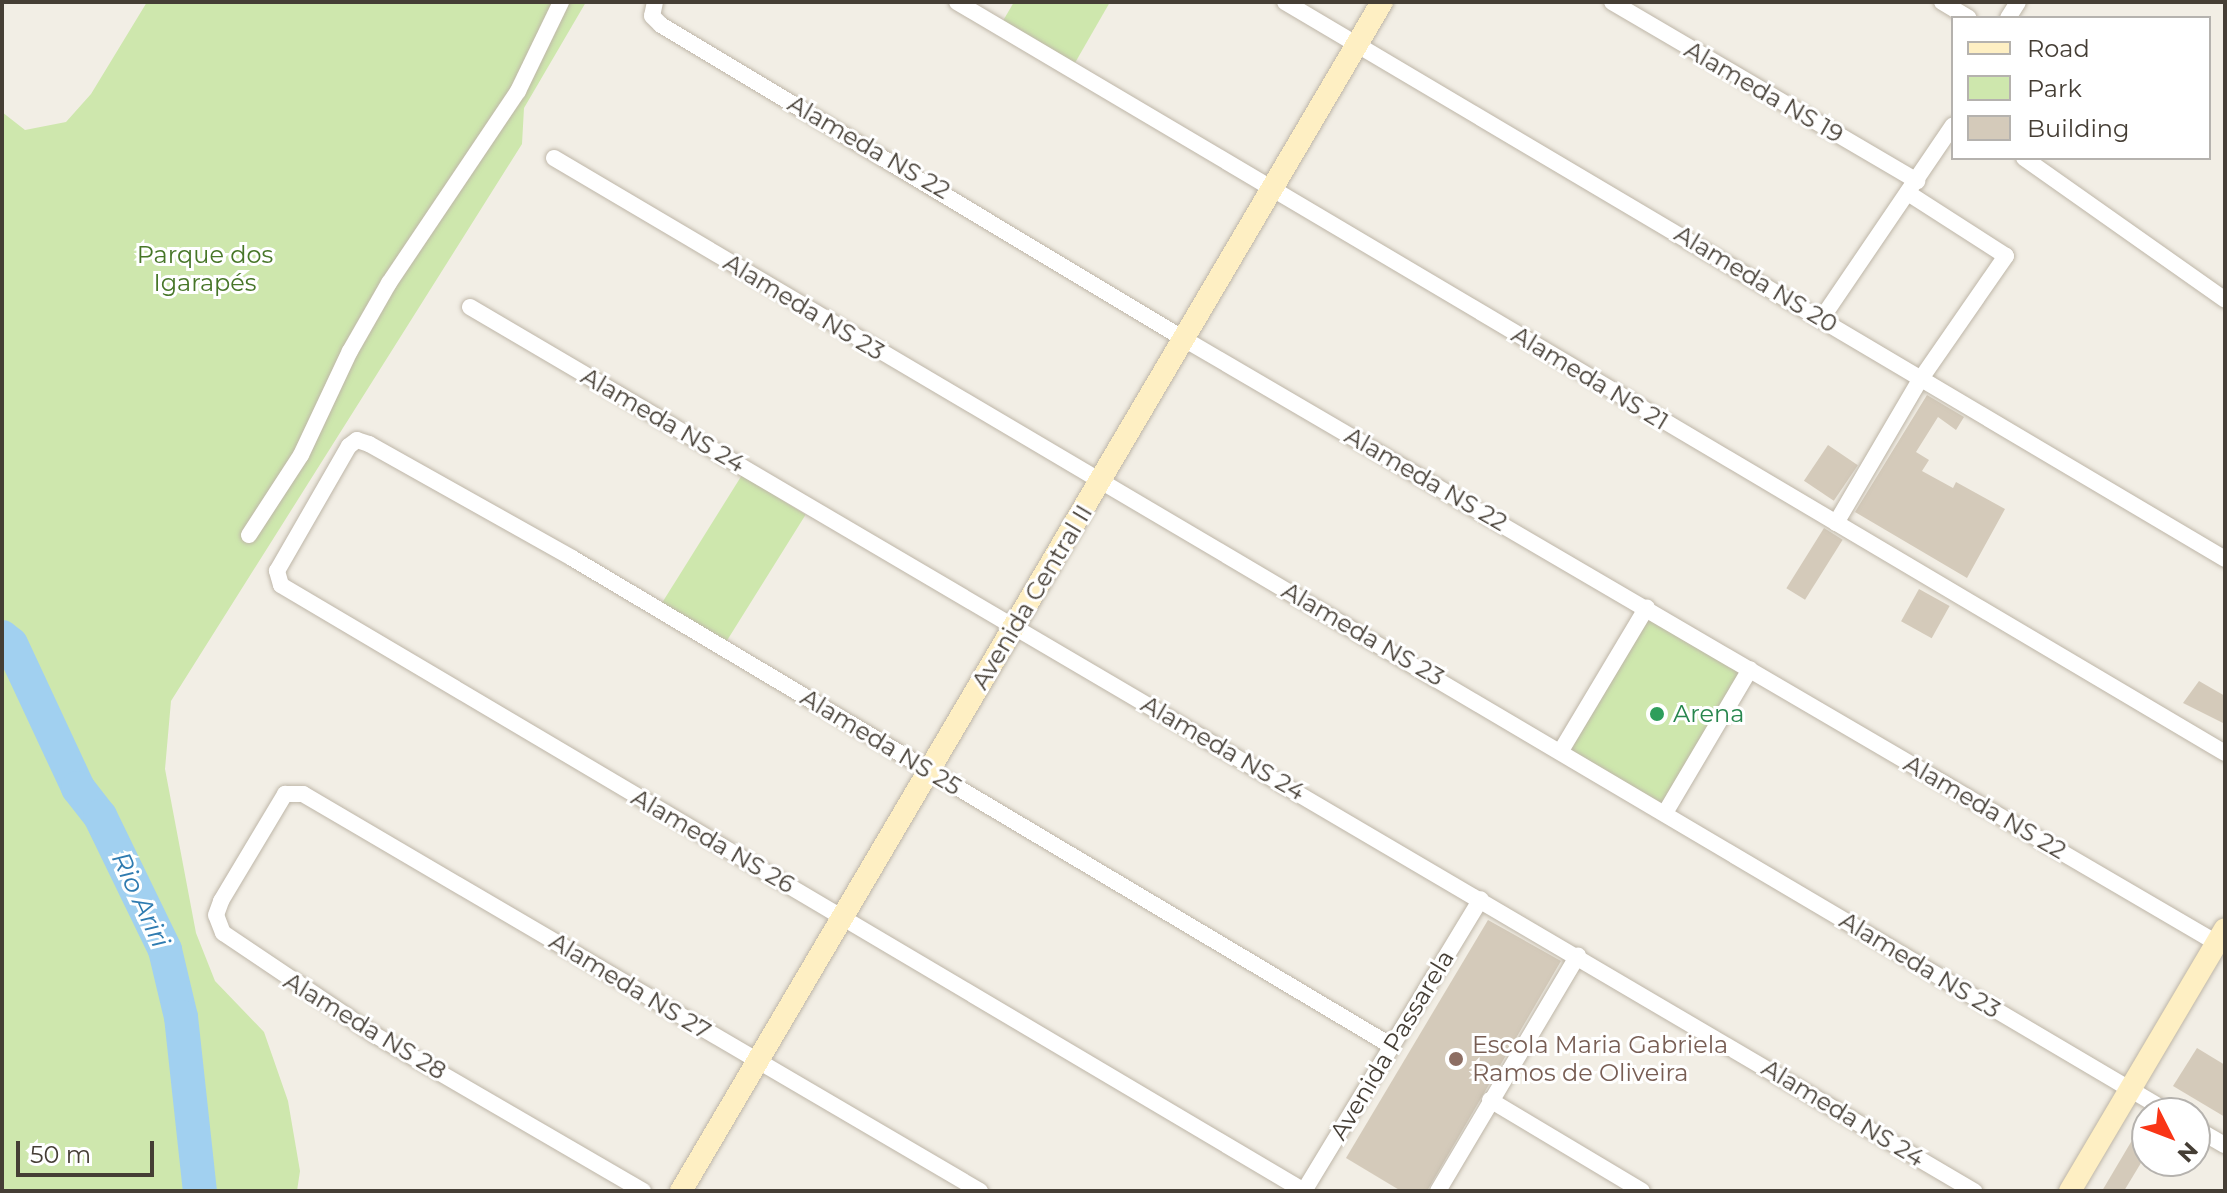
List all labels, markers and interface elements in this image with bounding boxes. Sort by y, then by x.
legend [1951,16,2211,160]
text: Road [2027,34,2090,63]
street label: Alameda NS 19 [1680,35,1848,149]
text: Park [2027,74,2082,103]
street label: Alameda NS 22 [783,89,955,205]
text: Building [2027,114,2130,143]
street label: Alameda NS 20 [1669,219,1843,339]
park label: Parque dos Igarapés [137,241,273,297]
street label: Alameda NS 23 [718,248,890,366]
street label: Alameda NS 21 [1507,320,1673,436]
street label: Alameda NS 24 [576,362,750,478]
street label: Alameda NS 22 [1340,421,1512,537]
street label: Avenida Central II [966,500,1098,694]
street label: Alameda NS 23 [1277,576,1449,692]
street label: Alameda NS 25 [795,683,967,801]
street label: Alameda NS 24 [1136,690,1310,806]
place label: Arena [1673,700,1744,728]
marker: Arena [1648,705,1666,723]
street label: Alameda NS 22 [1899,749,2071,865]
street label: Alameda NS 26 [626,783,800,899]
water label: Rio Ariri [104,847,176,953]
street label: Alameda NS 23 [1834,906,2006,1024]
street label: Alameda NS 27 [544,927,716,1045]
street label: Avenida Passarela [1324,945,1460,1145]
street label: Alameda NS 28 [279,966,451,1086]
place label: Escola Maria Gabriela Ramos de Oliveira [1472,1031,1728,1087]
marker: Escola Maria Gabriela Ramos de Oliveira [1447,1050,1465,1068]
street label: Alameda NS 24 [1757,1053,1929,1173]
north arrow [2131,1097,2211,1177]
scale bar [20,1125,158,1175]
text: N [2172,1136,2204,1168]
text: 50 m [30,1140,91,1169]

